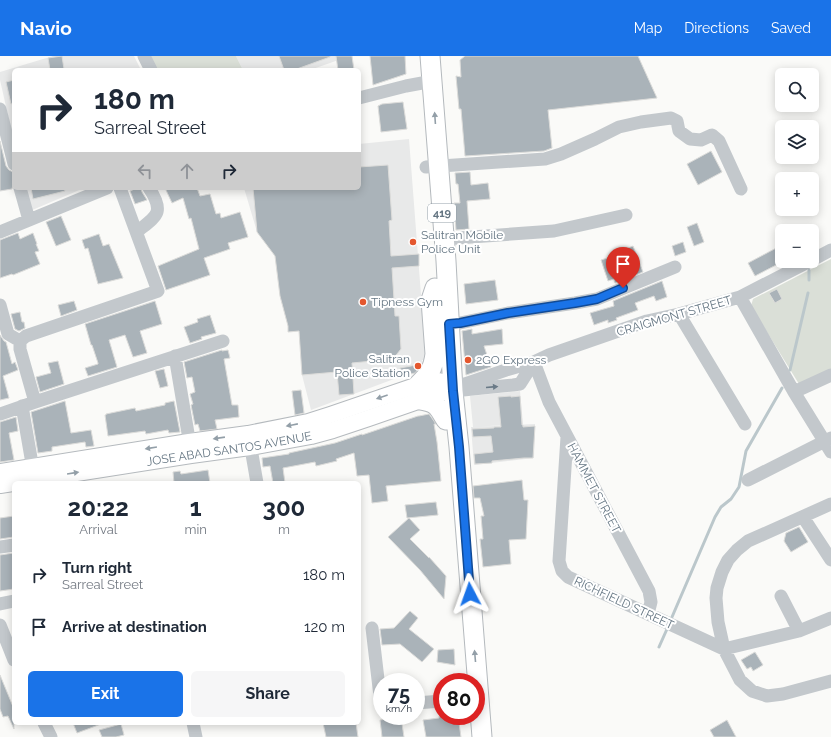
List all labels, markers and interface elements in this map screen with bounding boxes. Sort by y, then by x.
text: Navio [20,17,72,39]
text: Map [634,20,662,36]
text: Directions [684,20,749,36]
text: Saved [771,20,811,36]
map controls [775,68,819,268]
button: search [775,68,819,112]
text: 180 m [94,83,175,116]
icon: right [28,84,80,136]
one-way arrow [432,112,439,124]
text: Sarreal Street [94,117,206,138]
button: layers [775,120,819,164]
icon: left [134,160,156,182]
icon: ahead [176,160,198,182]
icon: right [218,160,240,182]
button: + [775,172,819,216]
road number: 419 [428,204,456,222]
button: − [775,224,819,268]
place label: Salitran Mobile Police Unit [421,228,503,256]
marker: Salitran Mobile Police Unit [408,237,418,247]
pin [606,247,640,288]
icon: arrive [612,253,634,275]
street label: CRAIGMONT STREET [615,293,734,339]
place label: Tipness Gym [371,295,443,309]
marker: Tipness Gym [358,297,368,307]
place label: Salitran Police Station [335,352,410,380]
place label: 2GO Express [476,353,547,367]
marker: 2GO Express [463,355,473,365]
marker: Salitran Police Station [413,361,423,371]
one-way arrow [486,384,498,391]
one-way arrow [376,394,388,400]
one-way arrow [286,422,298,428]
street label: JOSE ABAD SANTOS AVENUE [146,429,313,469]
one-way arrow [213,435,225,441]
street label: HAMMET STREET [564,441,624,536]
one-way arrow [145,445,157,451]
one-way arrow [67,470,79,476]
text: 20:22 [68,493,129,522]
text: 1 [190,493,202,522]
text: 300 [262,493,305,522]
text: Arrival [79,522,117,537]
text: min [185,522,207,537]
text: m [278,522,290,537]
text: Turn right [62,559,132,577]
icon: right [28,564,50,586]
text: 180 m [303,566,345,584]
position arrow [449,573,491,615]
street label: RICHFIELD STREET [572,574,677,633]
text: Sarreal Street [62,577,143,592]
icon: arrive [28,616,50,638]
text: Arrive at destination [62,618,207,636]
text: 120 m [304,618,345,636]
one-way arrow [472,650,479,662]
button: Exit [28,671,183,717]
button: Share [191,671,345,717]
speed limit sign: 80 [433,673,485,725]
text: 75 [388,682,410,706]
text: km/h [386,703,412,714]

